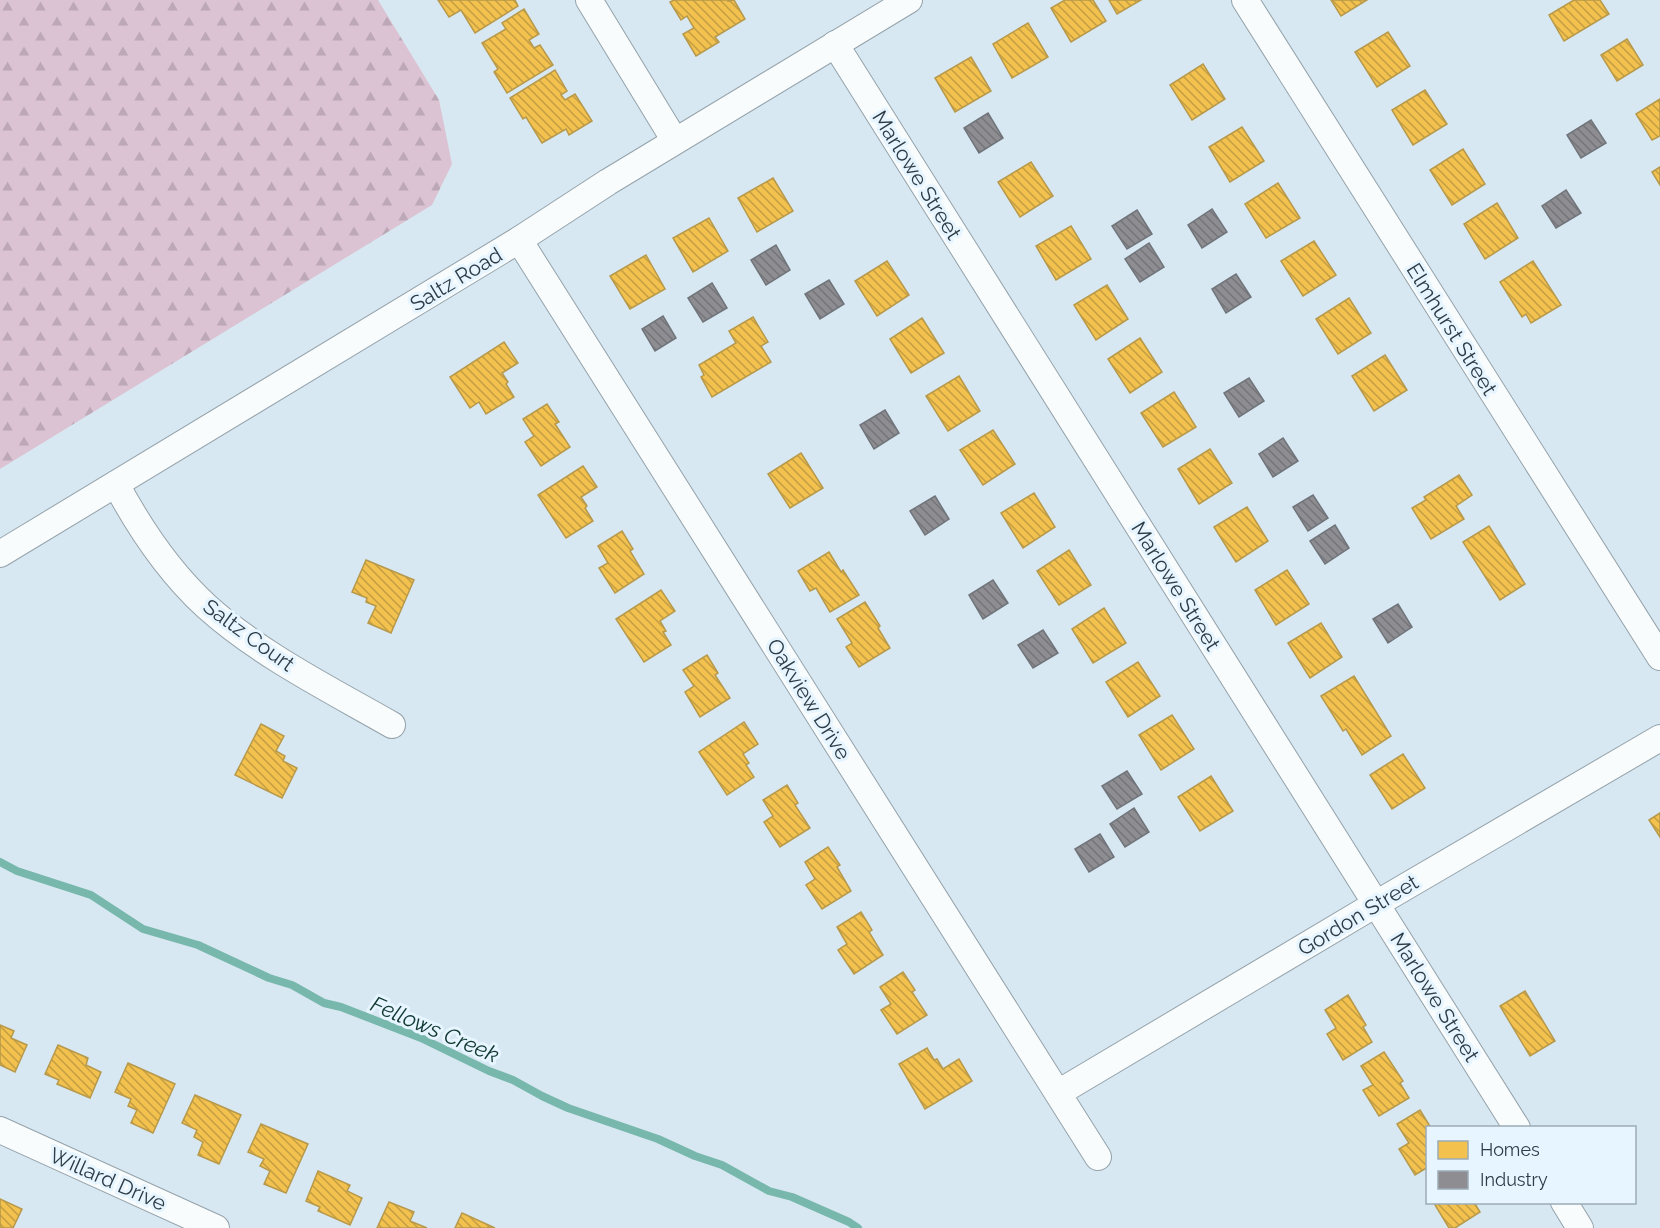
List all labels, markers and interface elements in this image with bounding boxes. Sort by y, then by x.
street label: Marlowe Street [867,106,967,244]
street label: Saltz Road [405,242,507,316]
street label: Elmhurst Street [1401,259,1503,399]
street label: Marlowe Street [1126,517,1226,655]
street label: Saltz Court [199,594,299,676]
street label: Oakview Drive [762,634,856,764]
street label: Gordon Street [1293,869,1423,961]
street label: Marlowe Street [1385,928,1485,1066]
water label: Fellows Creek [367,990,503,1068]
legend [1426,1126,1636,1204]
text: Homes [1480,1139,1540,1160]
street label: Willard Drive [46,1142,170,1216]
text: Industry [1480,1169,1548,1190]

